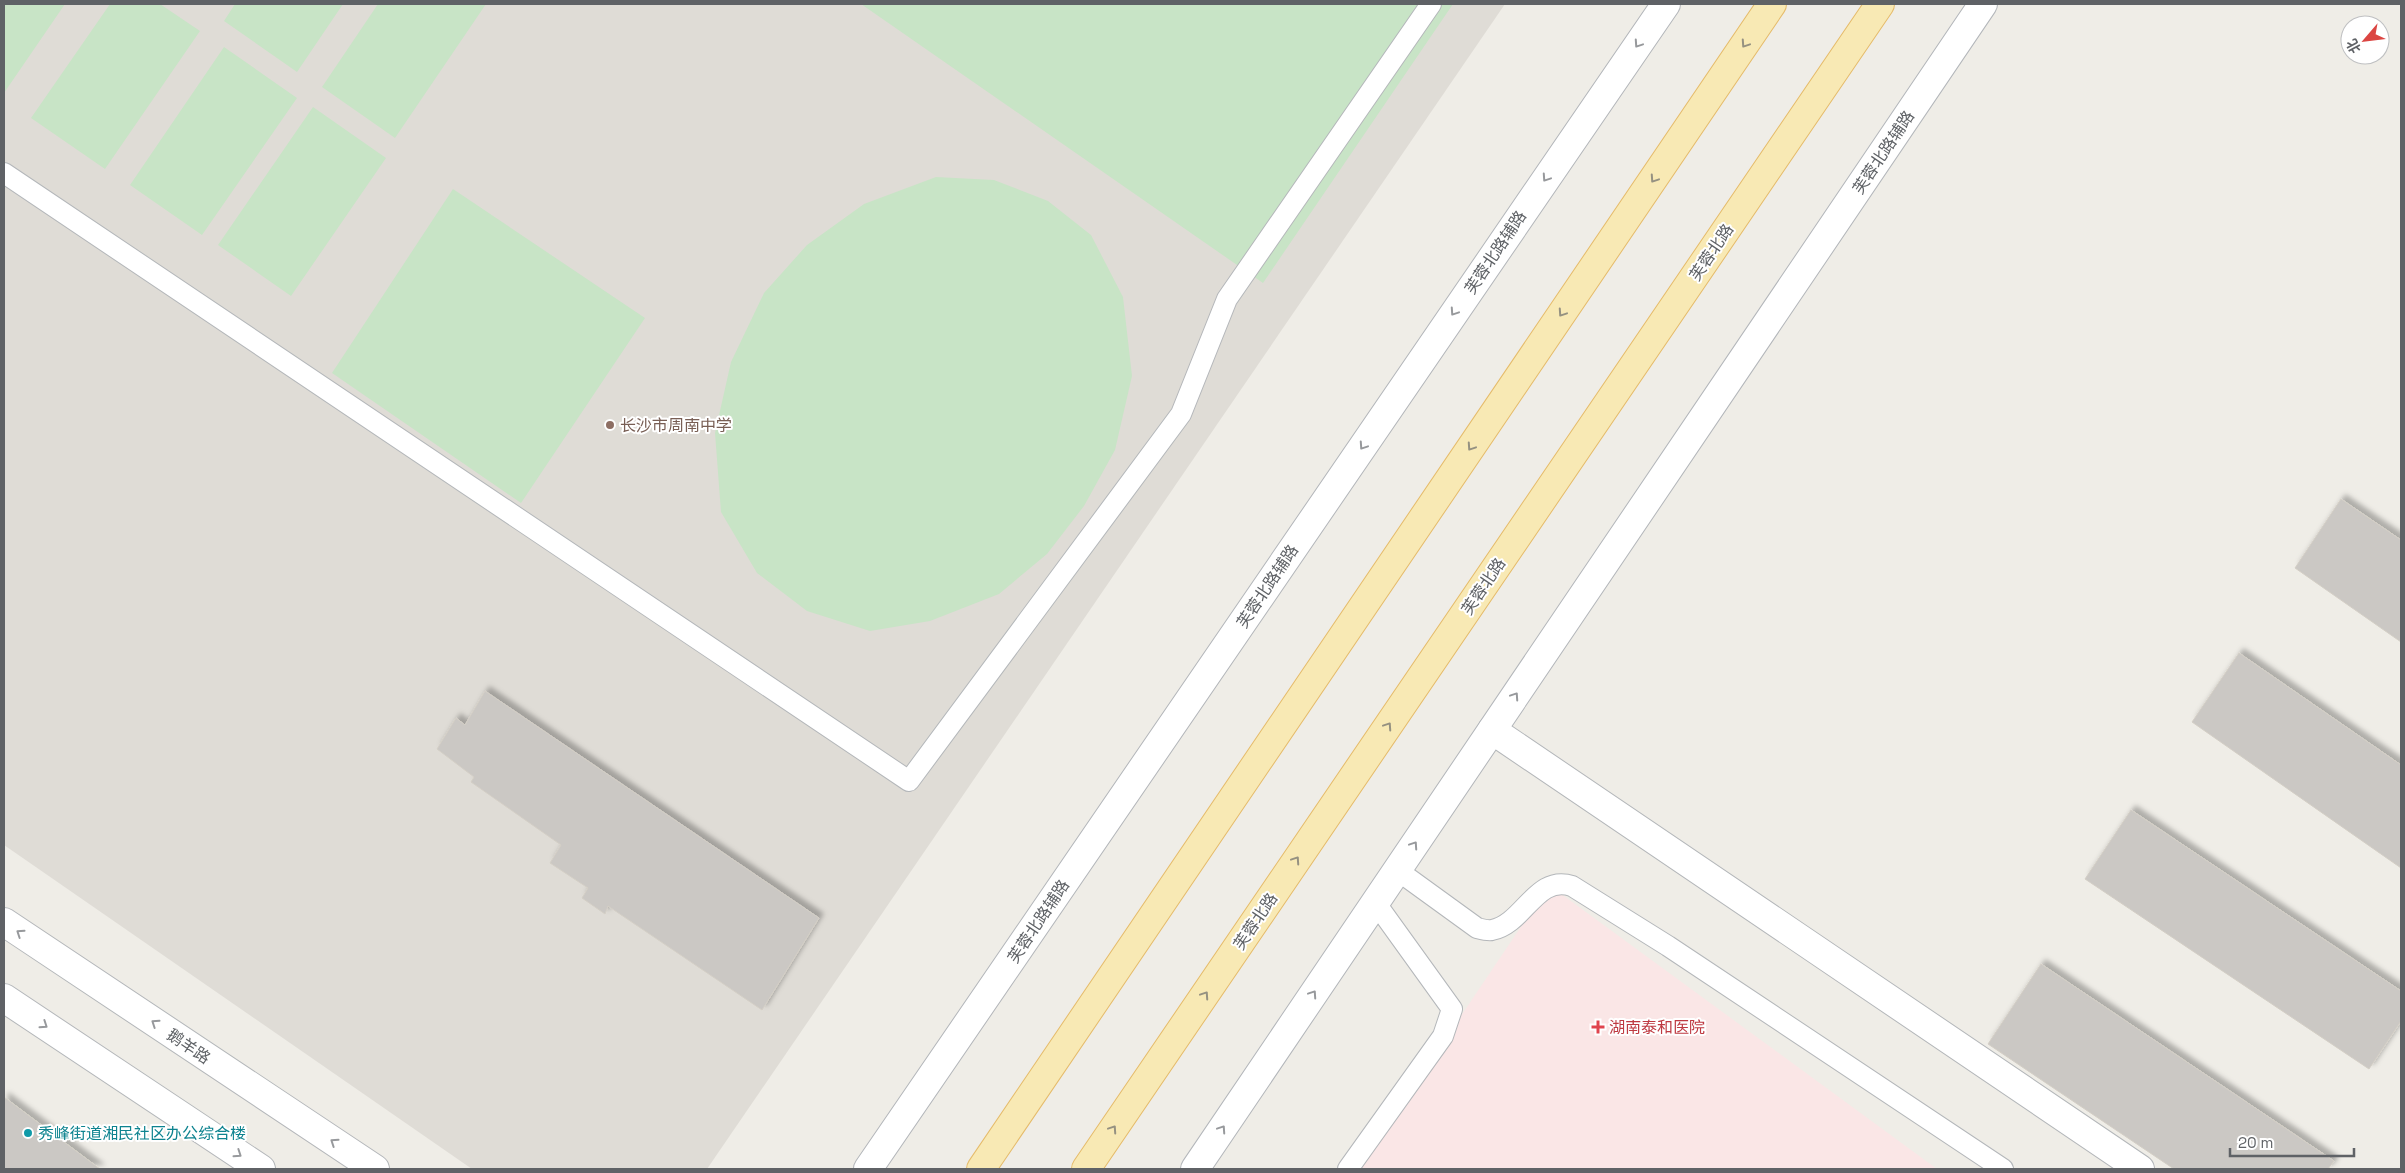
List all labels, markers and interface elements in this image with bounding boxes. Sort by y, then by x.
north arrow [2340,15,2390,65]
text: 北 [2342,36,2365,57]
one-way arrow [1635,38,1644,48]
one-way arrow [1742,38,1751,48]
street label: 芙蓉北路辅路 [1848,107,1919,198]
one-way arrow [1543,172,1552,182]
one-way arrow [1651,173,1660,182]
street label: 芙蓉北路辅路 [1460,207,1531,298]
street label: 芙蓉北路 [1685,220,1738,285]
one-way arrow [1451,307,1461,316]
one-way arrow [1559,308,1569,317]
place label: 长沙市周南中学 [620,415,732,436]
marker: 长沙市周南中学 [604,419,616,431]
one-way arrow [1360,440,1369,450]
one-way arrow [1468,442,1477,451]
street label: 芙蓉北路辅路 [1232,541,1303,632]
street label: 芙蓉北路 [1457,554,1510,619]
one-way arrow [1509,692,1518,702]
one-way arrow [1382,722,1391,732]
one-way arrow [1408,842,1417,851]
one-way arrow [1290,857,1299,866]
street label: 芙蓉北路辅路 [1003,876,1074,967]
street label: 芙蓉北路 [1229,889,1282,954]
one-way arrow [16,930,26,939]
one-way arrow [1199,991,1208,1000]
one-way arrow [1307,991,1316,1000]
place label: 湖南泰和医院 [1609,1017,1705,1038]
one-way arrow [39,1019,48,1028]
one-way arrow [151,1020,161,1029]
marker: 湖南泰和医院 [1591,1020,1605,1034]
street label: 鹅羊路 [163,1024,214,1069]
place label: 秀峰街道湘民社区办公综合楼 [38,1123,246,1144]
one-way arrow [1107,1125,1116,1135]
one-way arrow [1216,1125,1225,1135]
scale bar [2230,1126,2354,1158]
marker: 秀峰街道湘民社区办公综合楼 [22,1127,34,1139]
text: 20 m [2238,1133,2273,1152]
one-way arrow [330,1139,340,1148]
one-way arrow [232,1148,242,1157]

